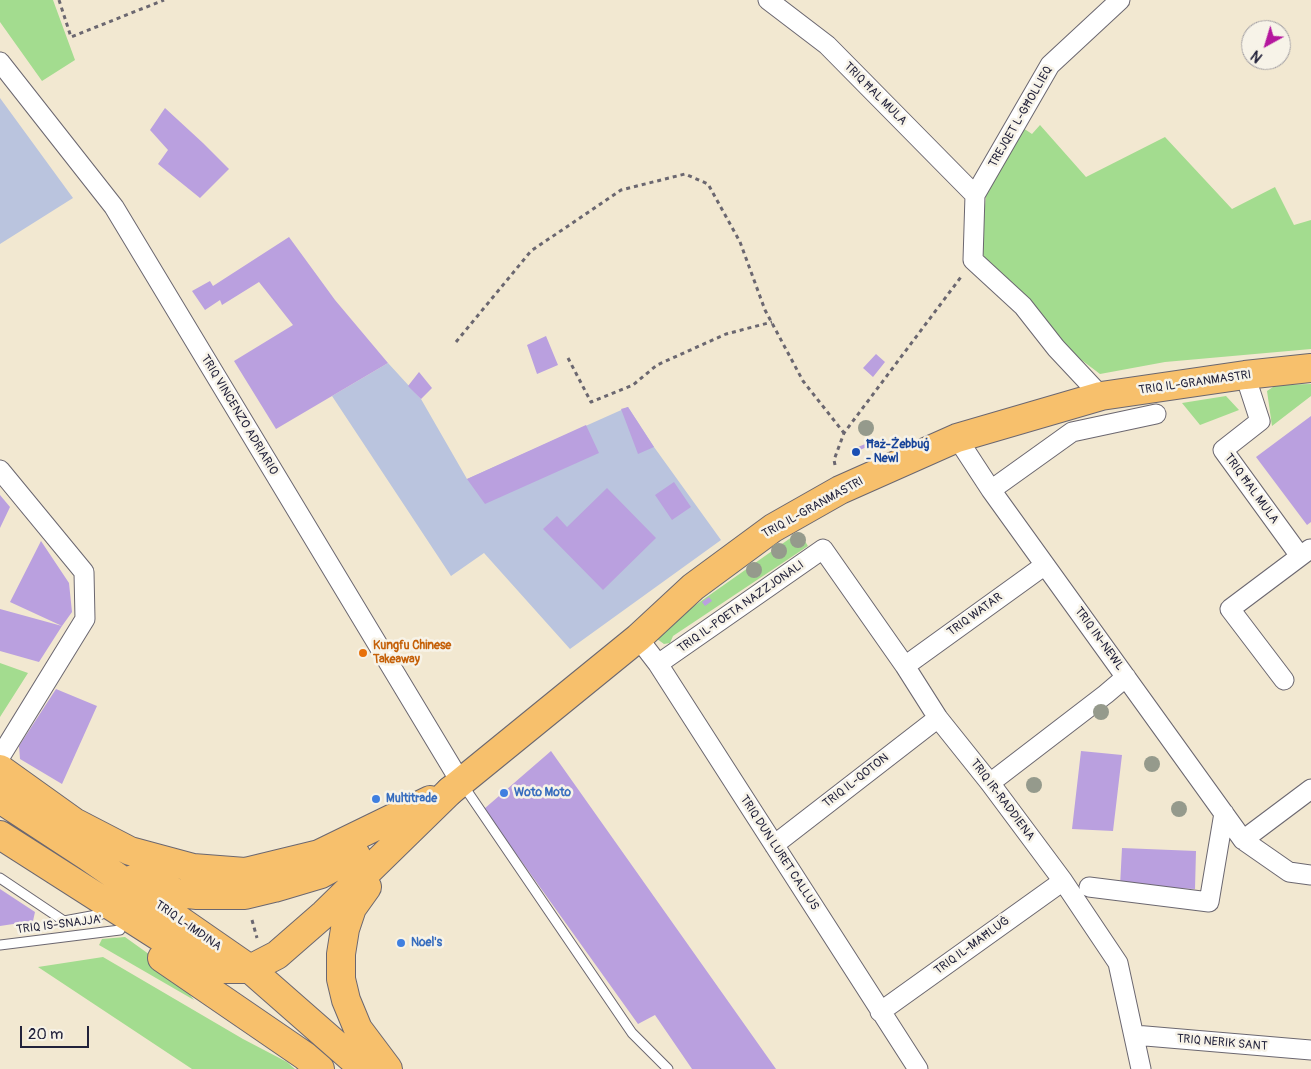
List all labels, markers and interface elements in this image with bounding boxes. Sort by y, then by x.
north arrow [1241,20,1291,70]
text: N [1248,47,1266,66]
street label: TRIQ ĦAL MULA [840,59,910,129]
street label: TREJQET L-GĦOLLIEQ [986,64,1056,170]
street label: TRIQ VINCENZO ADRIARIO [197,352,281,478]
street label: TRIQ IL-GRANMASTRI [1138,368,1252,398]
place label: Ħaż-Żebbuġ - Newl [866,438,929,466]
marker: Ħaż-Żebbuġ - Newl [850,446,862,458]
street label: TRIQ ĦAL MULA [1221,451,1281,527]
street label: TRIQ IL-GRANMASTRI [760,474,866,542]
street label: TRIQ IL-POETA NAZZJONALI [675,558,807,656]
street label: TRIQ WATAR [945,590,1005,640]
street label: TRIQ IN-NEWL [1071,604,1127,674]
place label: Kungfu Chinese Takeaway [373,639,451,667]
marker: Kungfu Chinese Takeaway [357,647,369,659]
street label: TRIQ IL-QOTON [820,751,892,811]
street label: TRIQ IR-RADDIENA [967,757,1037,843]
place label: Woto Moto [514,786,571,800]
marker: Woto Moto [498,787,510,799]
place label: Multitrade [386,792,437,806]
marker: Multitrade [370,793,382,805]
street label: TRIQ DUN LURET CALLUS [736,793,822,913]
street label: TRIQ L-IMDINA [152,898,224,954]
street label: TRIQ IS-SNAJJA' [15,913,103,937]
street label: TRIQ IL-MAĦLUĠ [932,914,1012,978]
place label: Noel's [411,936,442,950]
marker: Noel's [395,937,407,949]
scale bar [22,1016,91,1048]
text: 20 m [28,1025,63,1044]
street label: TRIQ NERIK SANT [1176,1032,1268,1054]

